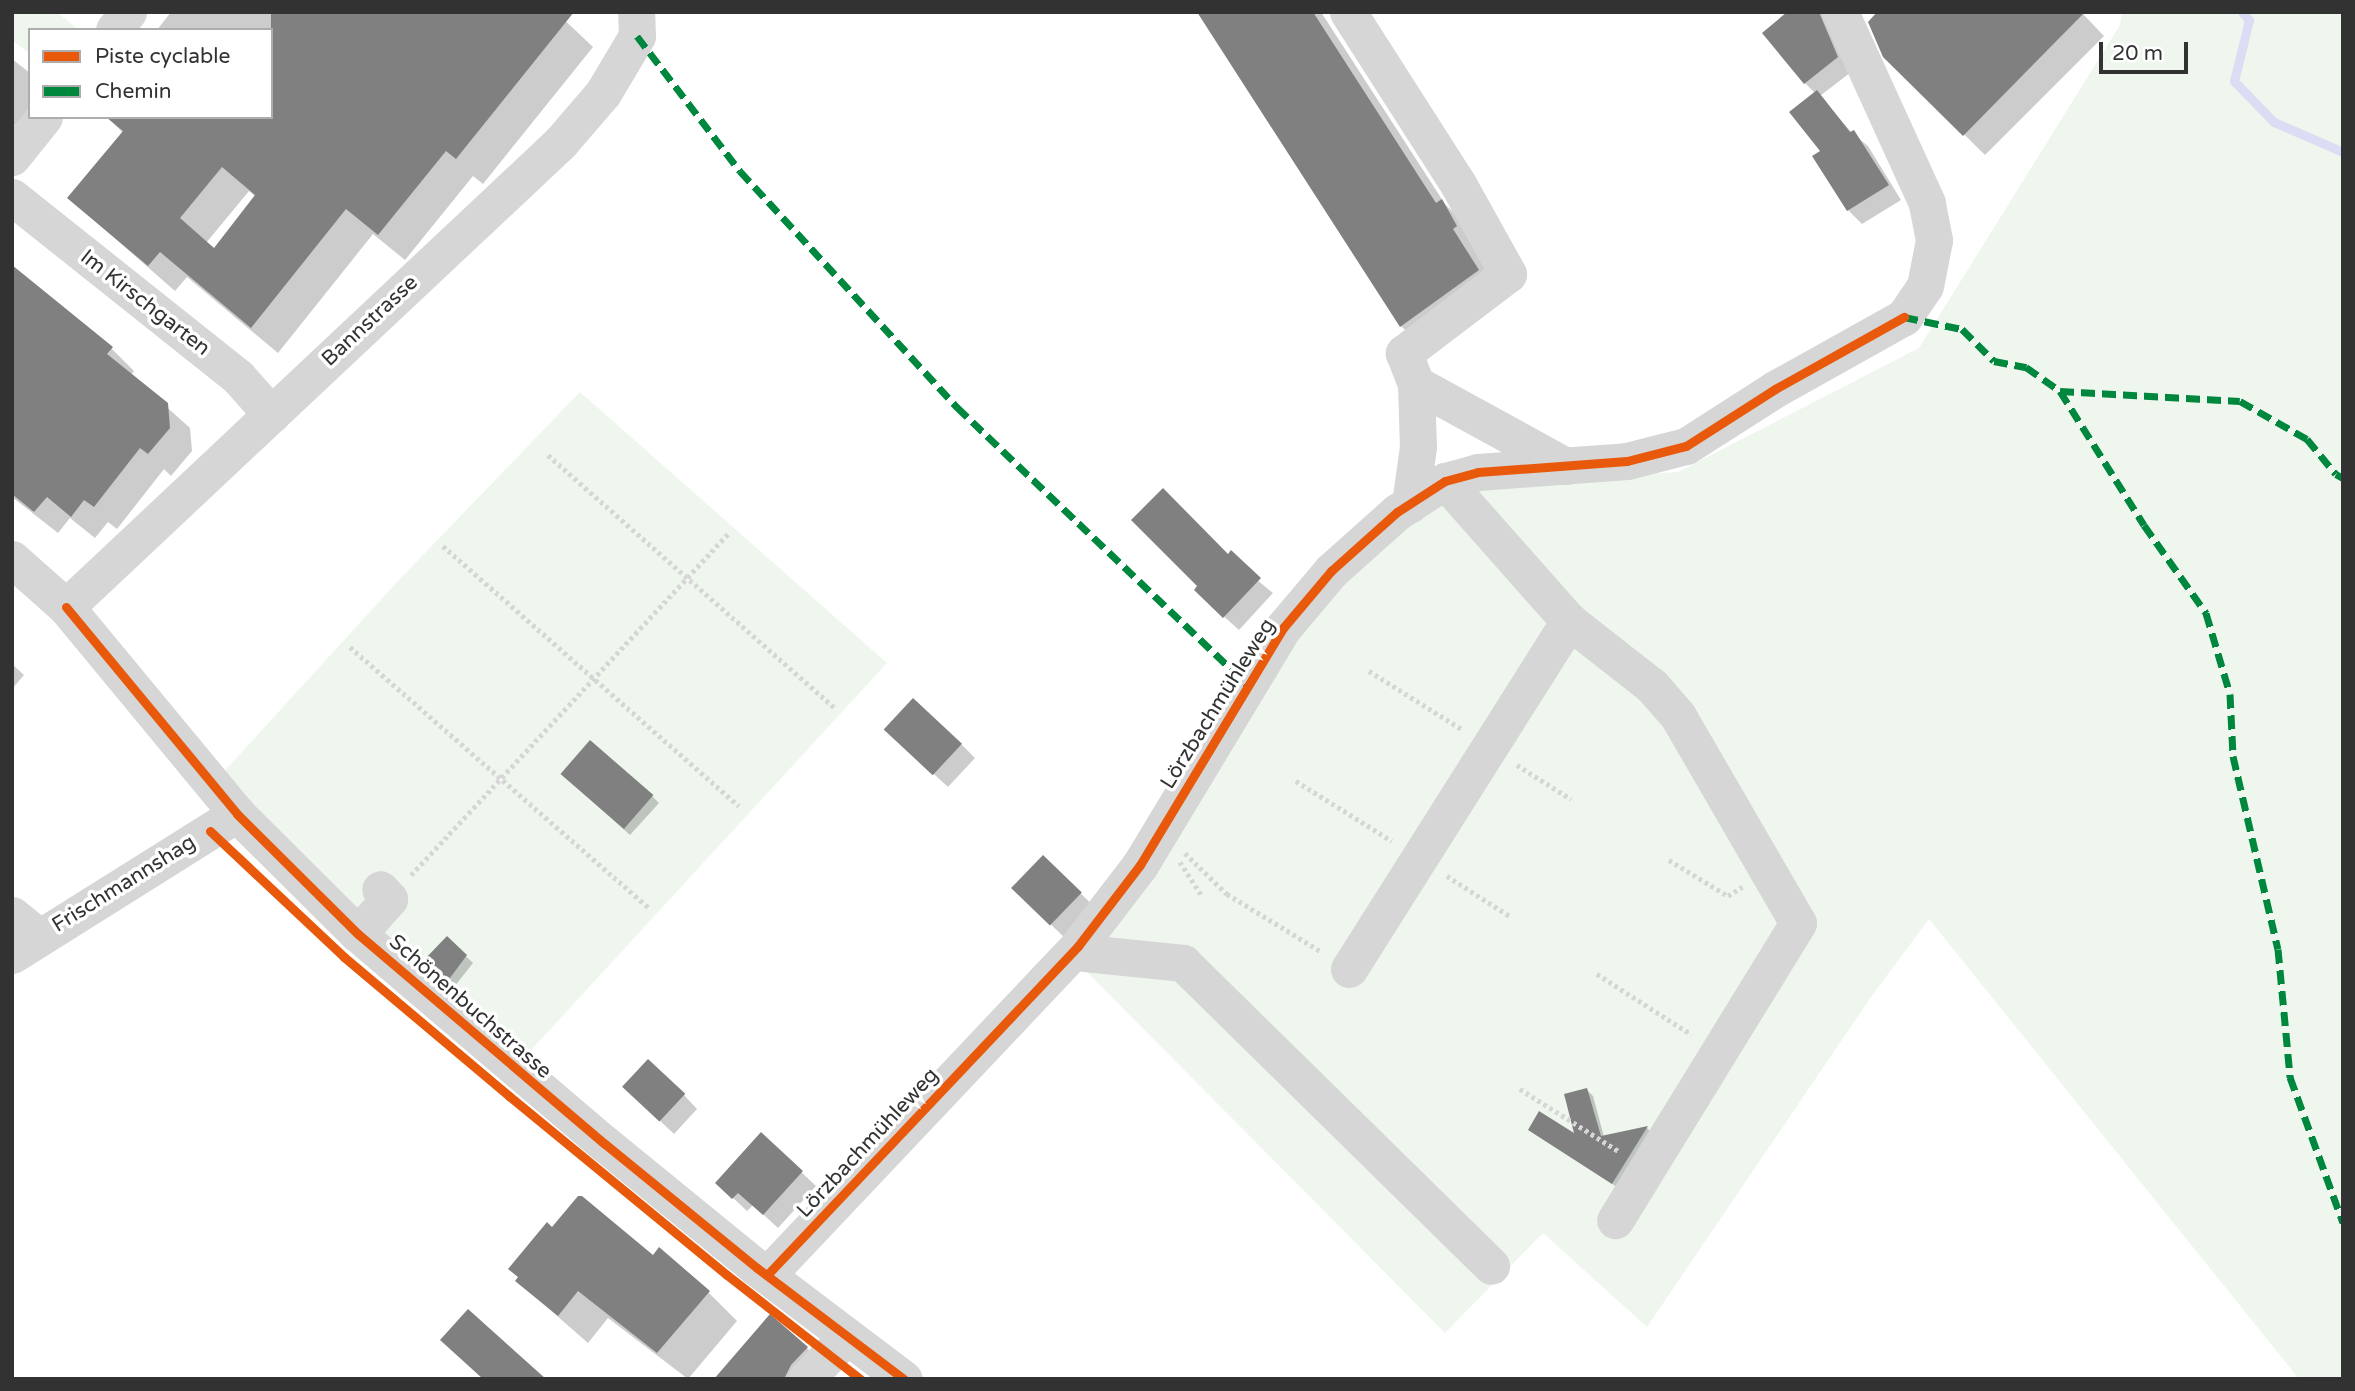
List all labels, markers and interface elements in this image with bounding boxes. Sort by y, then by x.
legend [28,28,273,119]
scale bar [2103,28,2192,72]
text: 20 m [2112,41,2163,66]
text: Piste cyclable [95,44,230,69]
text: Chemin [95,79,172,104]
street label: Im Kirschgarten [75,245,215,361]
street label: Bannstrasse [317,270,423,372]
street label: Lörzbachmühleweg [1155,614,1281,794]
street label: Frischmannshag [48,830,200,938]
street label: Schönenbuchstrasse [384,930,556,1084]
street label: Lörzbachmühleweg [792,1063,944,1223]

